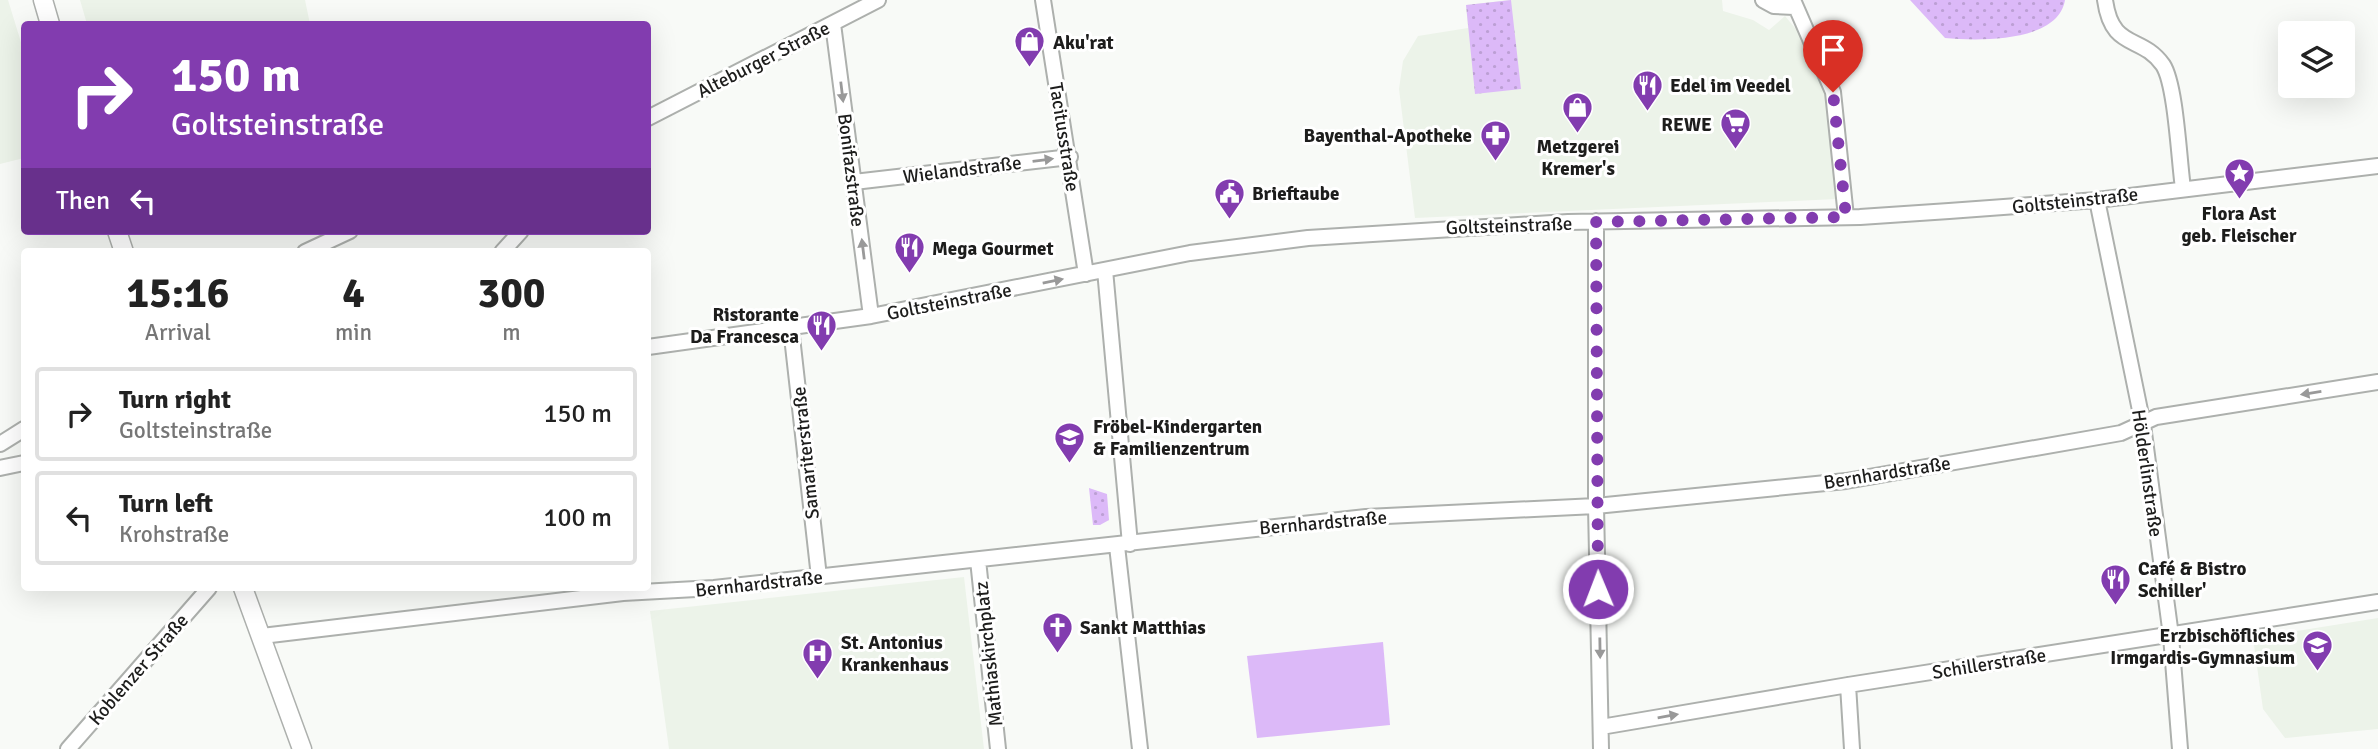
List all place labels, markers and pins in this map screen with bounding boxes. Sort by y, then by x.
pin [1803,20,1863,92]
shop icon: Aku'rat [1013,25,1047,69]
place label: Aku'rat [1053,31,1114,55]
restaurant icon: Edel im Veedel [1630,68,1664,112]
place label: Edel im Veedel [1670,74,1791,98]
shop icon: Metzgerei Kremer's [1561,90,1595,134]
supermarket icon: REWE [1718,107,1752,151]
place label: REWE [1661,113,1712,137]
pharmacy icon: Bayenthal-Apotheke [1478,118,1512,162]
place label: Bayenthal-Apotheke [1304,124,1472,148]
place label: Metzgerei Kremer's [1536,135,1620,181]
place icon: Flora Ast geb. Fleischer [2222,157,2256,201]
public building icon: Brieftaube [1212,176,1246,220]
place label: Brieftaube [1252,182,1339,206]
place label: Flora Ast geb. Fleischer [2181,202,2297,248]
restaurant icon: Mega Gourmet [892,231,926,275]
place label: Mega Gourmet [932,237,1054,261]
place label: Ristorante Da Francesca [690,303,799,349]
restaurant icon: Ristorante Da Francesca [805,308,839,352]
place label: Fröbel-Kindergarten & Familienzentrum [1093,415,1262,461]
school or university icon: Fröbel-Kindergarten & Familienzentrum [1053,420,1087,464]
place label: Café & Bistro Schiller' [2138,557,2246,603]
restaurant icon: Café & Bistro Schiller' [2098,562,2132,606]
church icon: Sankt Matthias [1040,610,1074,654]
place label: Sankt Matthias [1080,616,1206,640]
place label: Erzbischöfliches Irmgardis-Gymnasium [2110,624,2295,670]
school or university icon: Erzbischöfliches Irmgardis-Gymnasium [2301,629,2335,673]
place label: St. Antonius Krankenhaus [841,631,949,677]
hospital icon: St. Antonius Krankenhaus [801,636,835,680]

